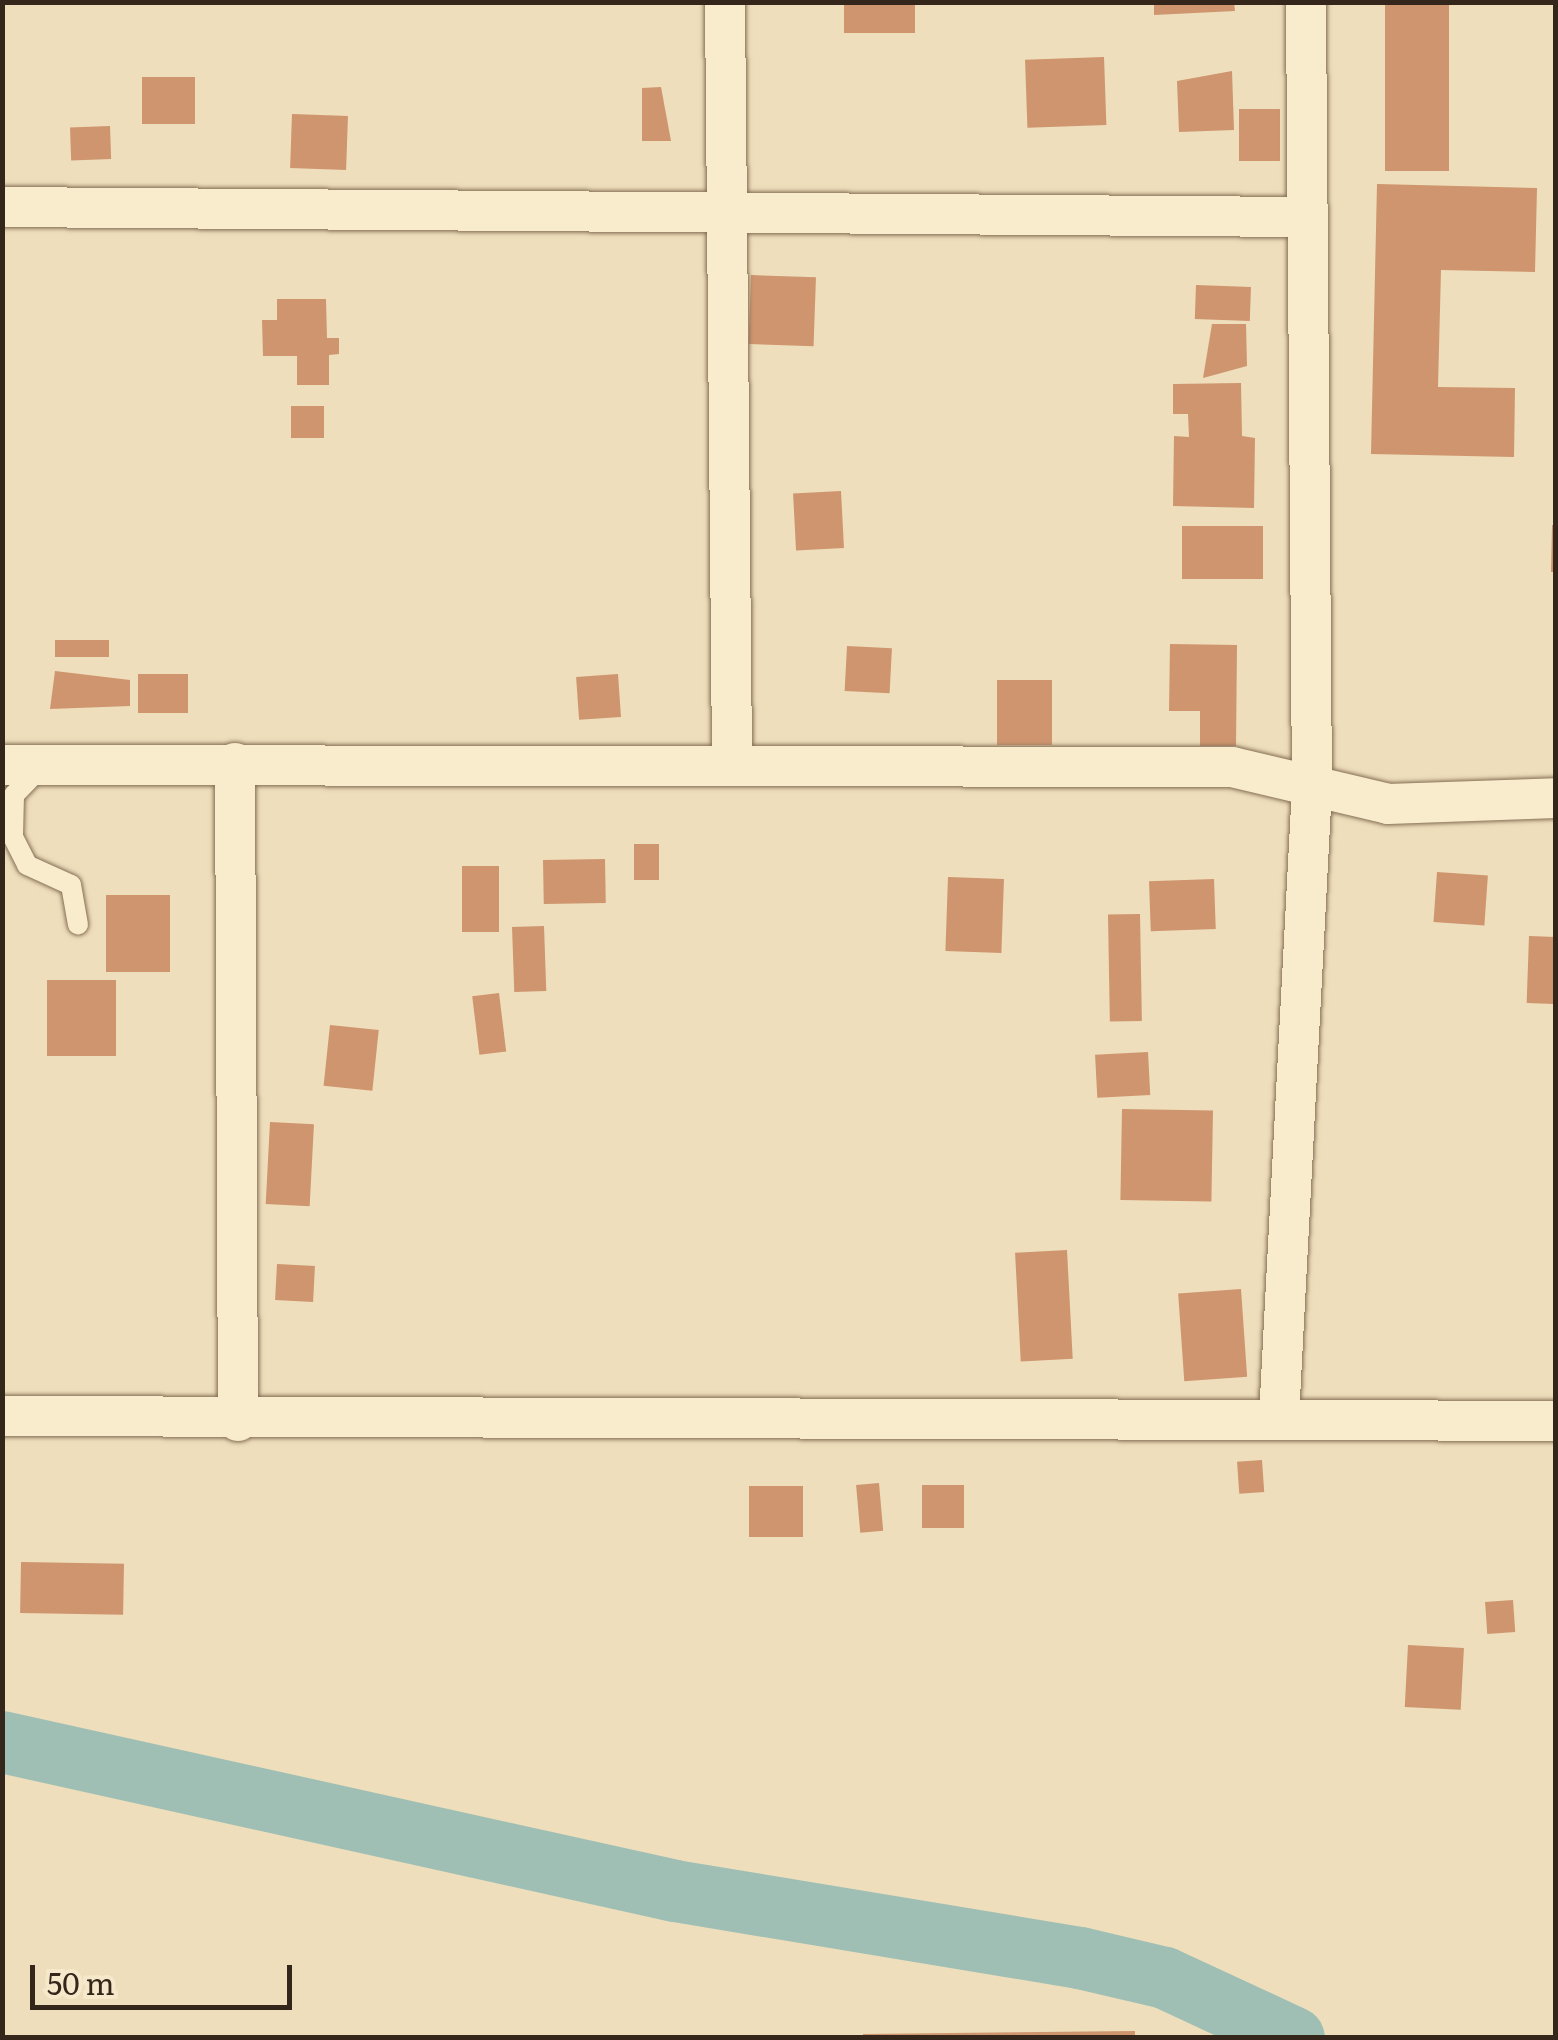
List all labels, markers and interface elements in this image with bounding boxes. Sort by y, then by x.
scale bar [35,1945,298,2007]
text: 50 m [47,1960,115,2004]

